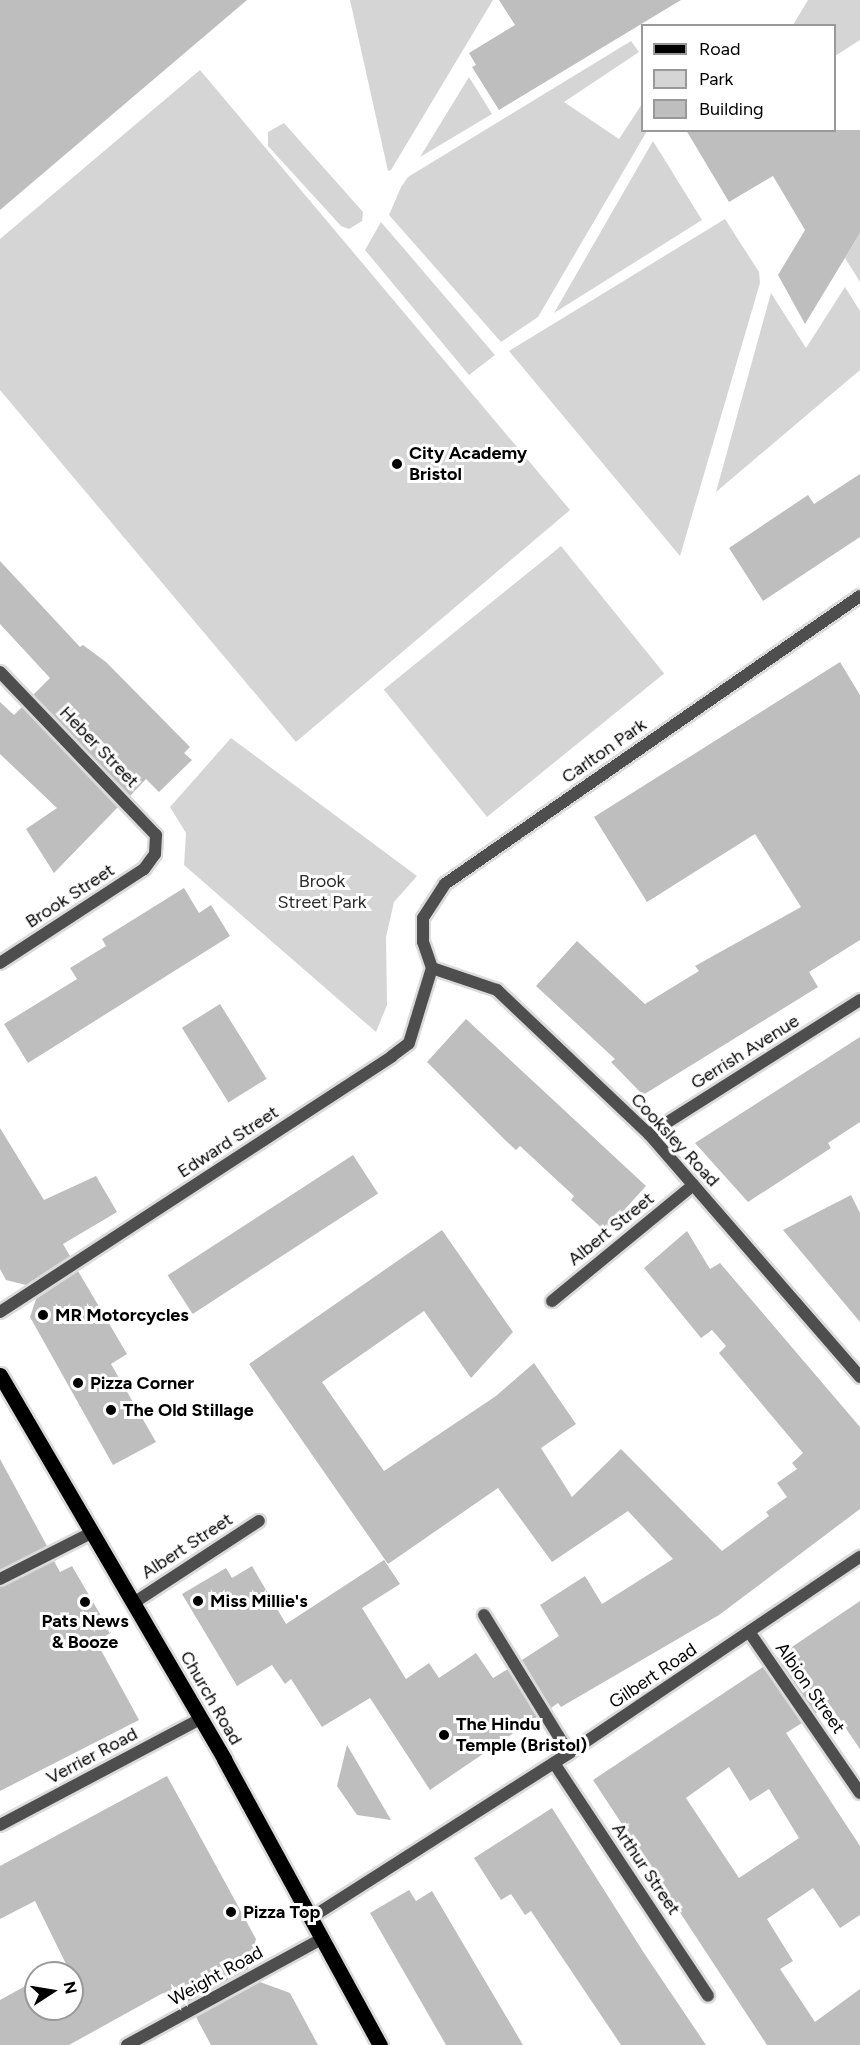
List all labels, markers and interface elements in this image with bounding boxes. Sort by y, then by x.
legend [641,24,836,132]
text: Road [699,38,740,60]
text: Park [699,68,733,90]
text: Building [699,98,764,120]
place label: City Academy Bristol [409,443,527,486]
marker: City Academy Bristol [390,457,404,471]
street label: Heber Street [55,702,143,792]
street label: Carlton Park [558,714,650,788]
street label: Brook Street [22,859,118,933]
park label: Brook Street Park [277,871,367,914]
street label: Gerrish Avenue [687,1010,803,1094]
street label: Cooksley Road [626,1089,724,1191]
street label: Edward Street [174,1101,282,1183]
street label: Albert Street [564,1188,658,1270]
place label: MR Motorcycles [55,1304,189,1326]
marker: MR Motorcycles [36,1308,50,1322]
place label: Pizza Corner [90,1372,194,1394]
marker: Pizza Corner [71,1376,85,1390]
place label: The Old Stillage [123,1399,254,1421]
marker: The Old Stillage [104,1403,118,1417]
street label: Albert Street [137,1509,237,1583]
place label: Miss Millie's [210,1590,308,1612]
marker: Miss Millie's [191,1594,205,1608]
marker: Pats News & Booze [78,1595,92,1609]
place label: Pats News & Booze [41,1611,129,1654]
street label: Albion Street [771,1638,849,1738]
street label: Gilbert Road [605,1639,701,1713]
street label: Church Road [175,1647,247,1749]
place label: The Hindu Temple (Bristol) [456,1714,587,1756]
street label: Verrier Road [43,1723,141,1789]
marker: The Hindu Temple (Bristol) [437,1728,451,1742]
street label: Arthur Street [607,1819,685,1919]
place label: Pizza Top [243,1901,320,1923]
marker: Pizza Top [224,1905,238,1919]
street label: Weight Road [165,1941,267,2011]
north arrow [24,1961,84,2021]
text: N [60,1980,81,1996]

